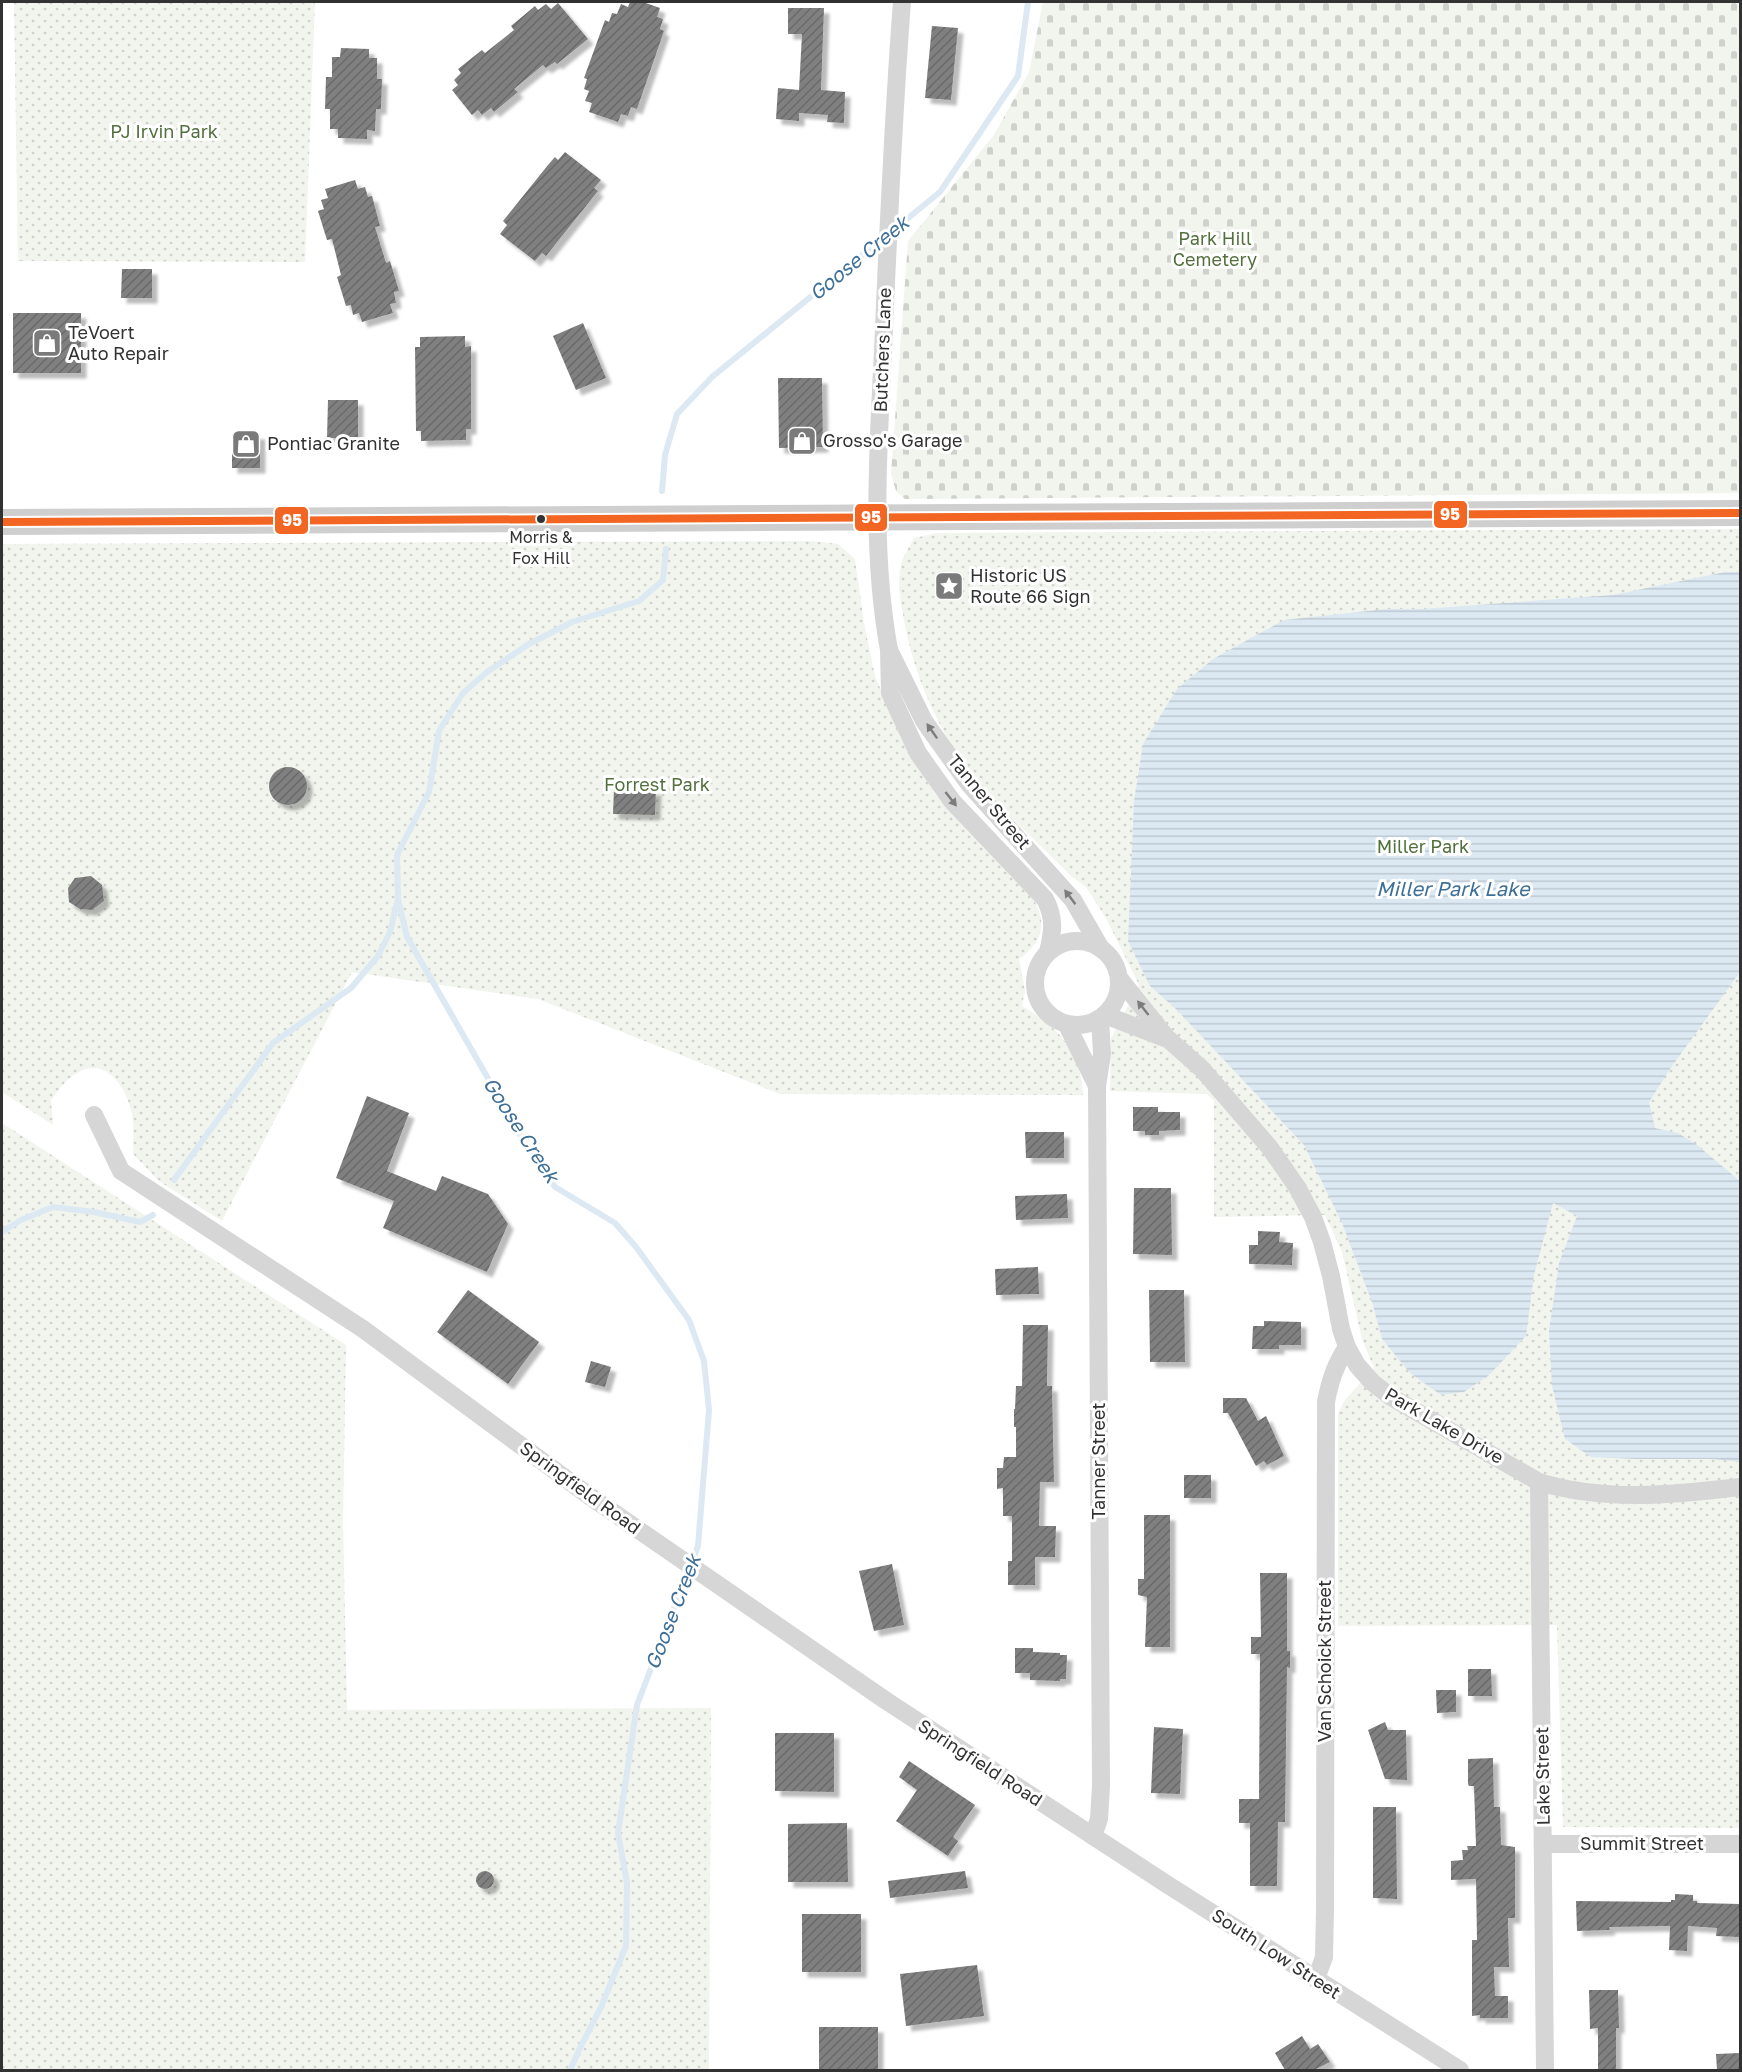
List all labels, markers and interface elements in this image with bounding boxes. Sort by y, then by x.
park label: PJ Irvin Park [110,120,218,142]
water label: Goose Creek [804,208,915,305]
park label: Park Hill Cemetery [1173,227,1257,270]
street label: Butchers Lane [869,287,895,413]
place label: TeVoert Auto Repair [68,321,169,364]
shop icon: TeVoert Auto Repair [31,327,63,359]
shop icon: Grosso's Garage [786,425,818,457]
shop icon: Pontiac Granite [230,428,262,460]
place label: Grosso's Garage [823,429,962,451]
place label: Pontiac Granite [267,432,400,454]
line badge: 95 [1433,500,1468,529]
line badge: 95 [854,503,888,532]
text: 95 [1440,504,1460,524]
line badge: 95 [274,506,309,535]
text: 95 [861,507,881,527]
text: 95 [282,510,302,530]
marker: Morris & Fox Hill [535,513,547,525]
place label: Morris & Fox Hill [509,527,573,568]
place label: Historic US Route 66 Sign [970,564,1091,607]
place icon: Historic US Route 66 Sign [933,570,965,602]
one-way arrow [926,723,938,739]
street label: Tanner Street [944,749,1036,853]
park label: Forrest Park [604,773,710,795]
one-way arrow [944,791,956,806]
park label: Miller Park [1377,835,1469,857]
water label: Miller Park Lake [1376,876,1531,900]
one-way arrow [1064,889,1076,904]
one-way arrow [1137,1000,1150,1016]
water label: Goose Creek [479,1072,566,1189]
street label: Park Lake Drive [1381,1382,1508,1468]
street label: Tanner Street [1087,1402,1109,1520]
street label: Springfield Road [516,1436,645,1538]
water label: Goose Creek [639,1548,706,1672]
street label: Van Schoick Street [1313,1580,1335,1742]
street label: Springfield Road [914,1714,1047,1811]
street label: Lake Street [1530,1727,1554,1826]
street label: Summit Street [1580,1832,1704,1854]
street label: South Low Street [1208,1903,1345,2003]

